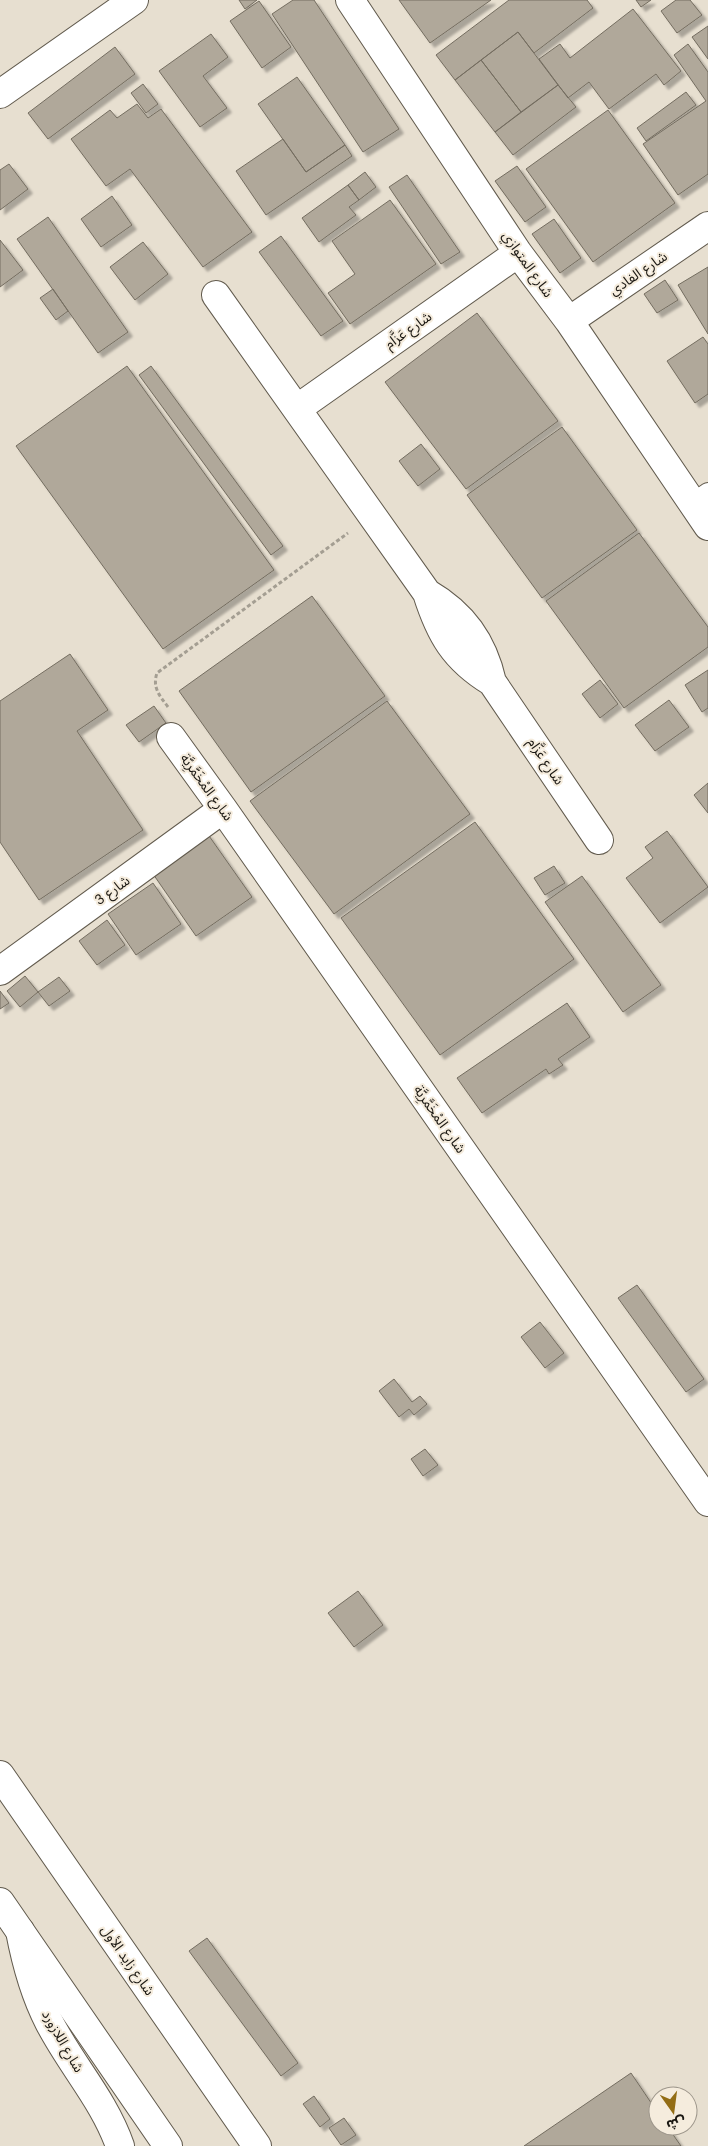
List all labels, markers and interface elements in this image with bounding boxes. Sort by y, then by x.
street label: شارع المتوازي [497,227,557,302]
street label: شارع الفادي [605,247,672,301]
street label: شارع عَزَّام [380,306,436,354]
street label: شارع عَزَّام [522,733,569,789]
street label: شارع المْخَمَّرِيَّة [175,750,238,826]
street label: شارع 3 [91,871,134,910]
street label: شارع المْخَمَّرِيَّة [408,1081,470,1158]
street label: شارع زايد الأول [95,1921,159,2000]
street label: شارع اللازورد [36,2007,88,2076]
north arrow [648,2086,698,2136]
text: ش [665,2113,688,2135]

